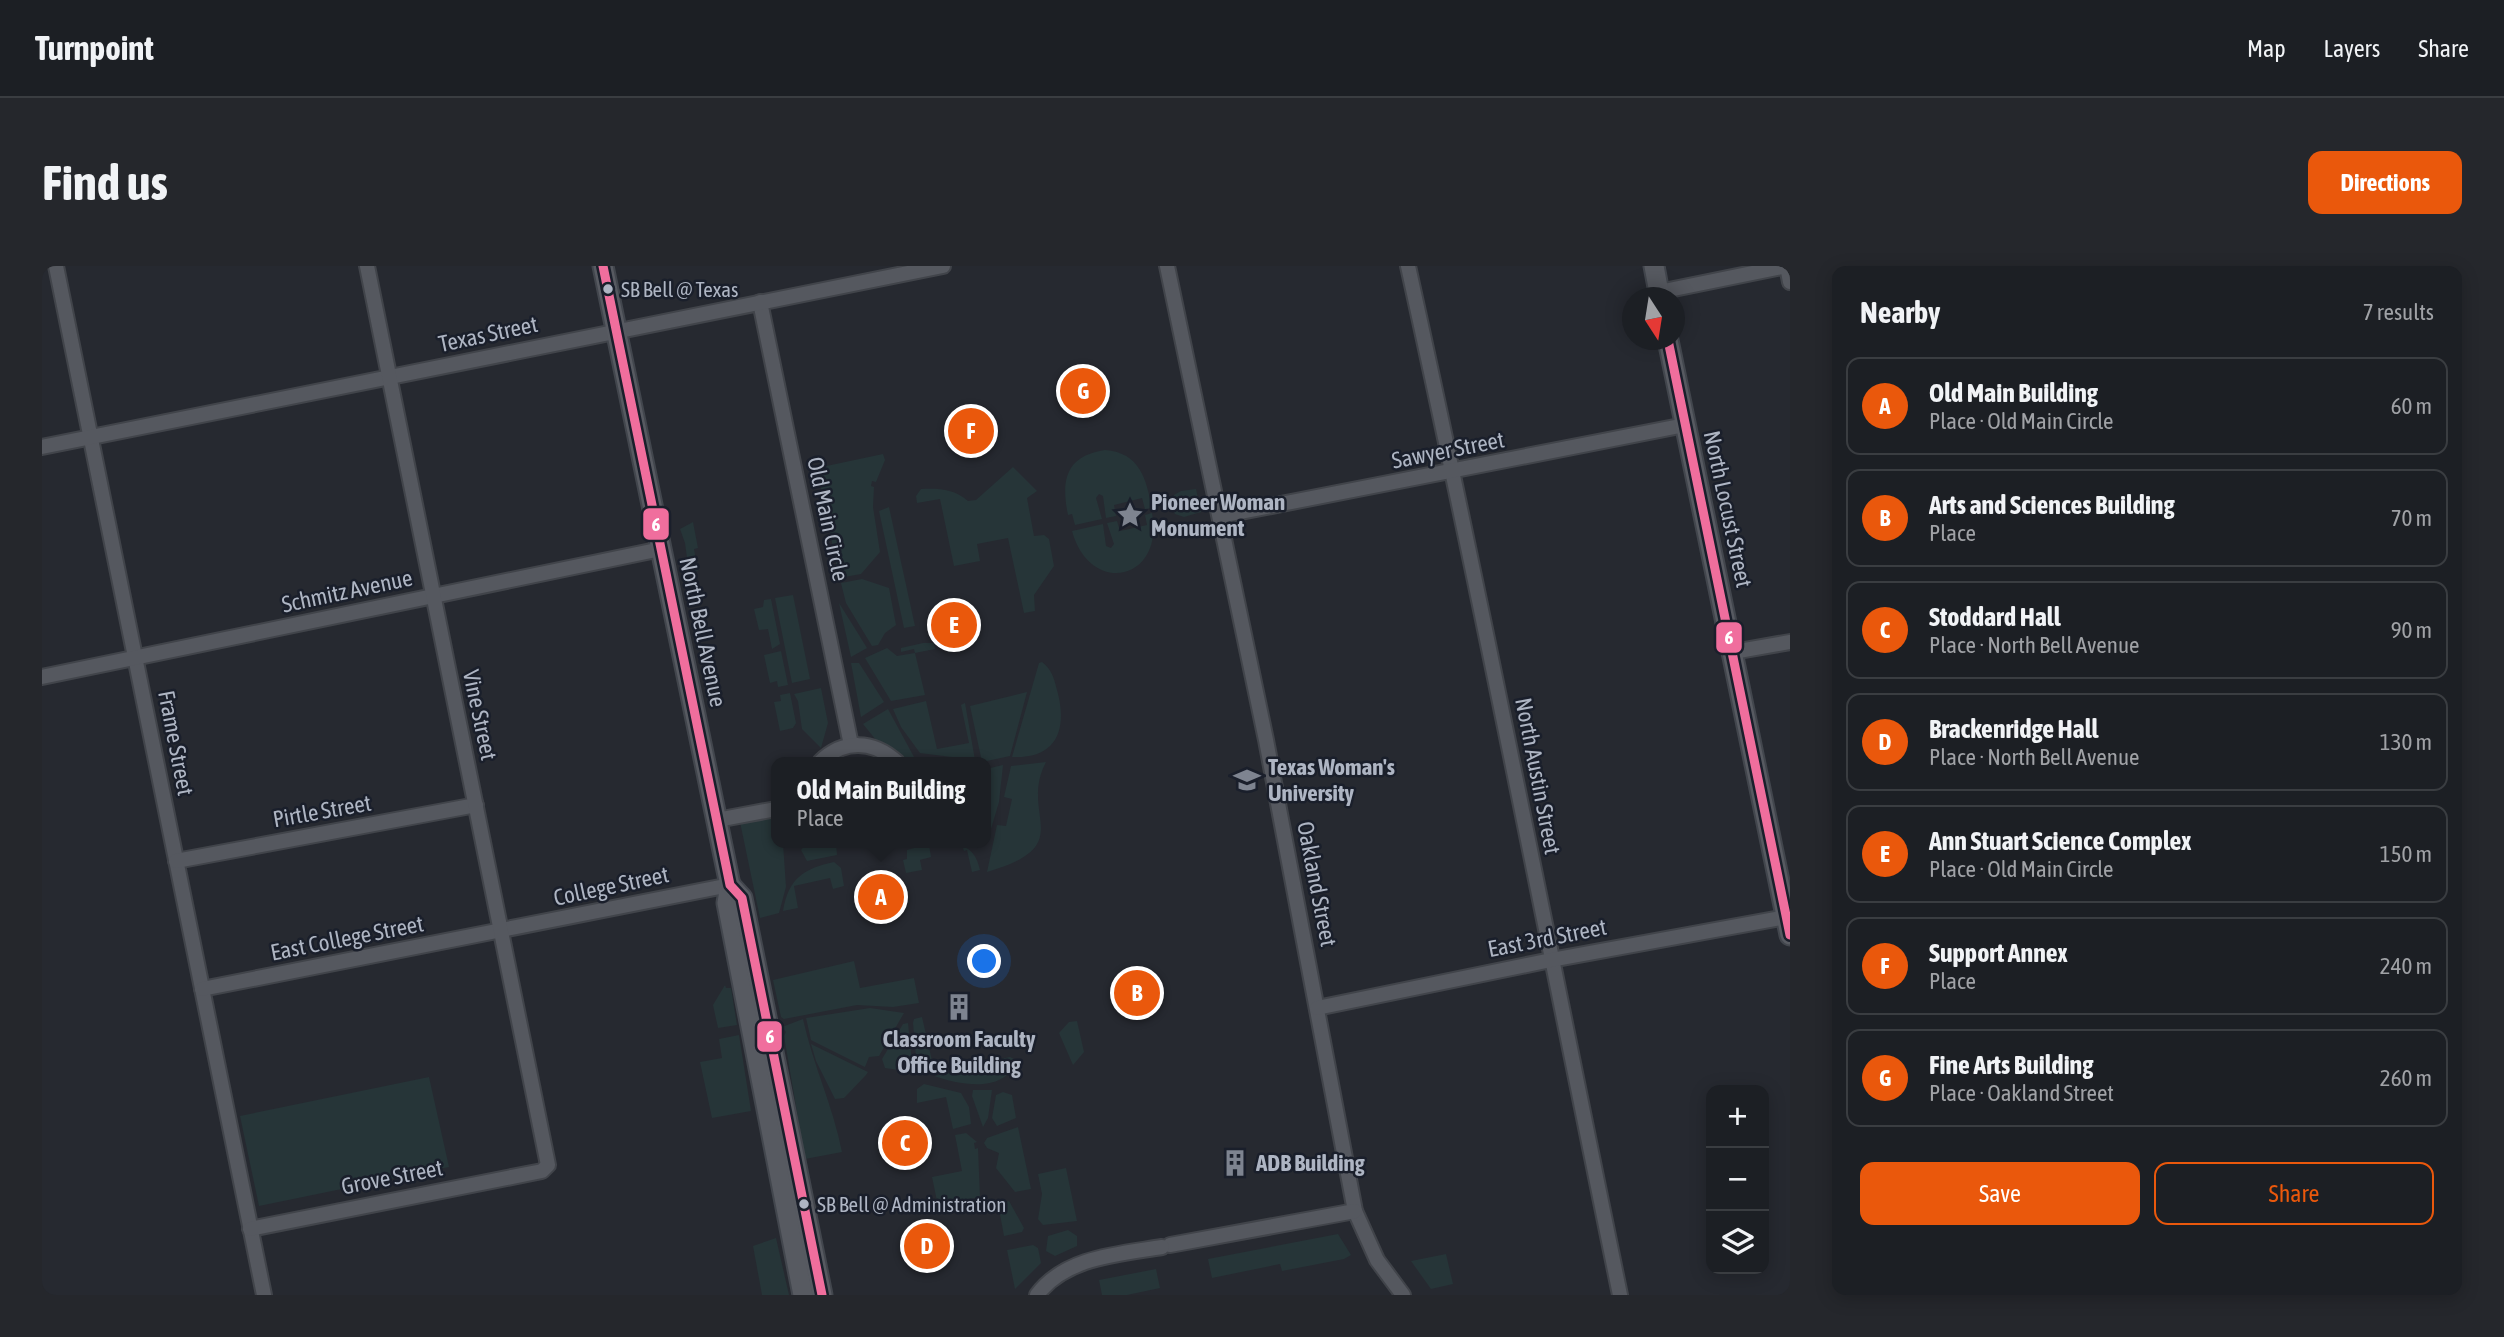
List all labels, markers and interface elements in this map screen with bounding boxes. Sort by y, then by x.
text: Turnpoint [35,29,154,67]
text: Map [2247,35,2286,62]
text: Layers [2324,35,2380,62]
text: Share [2418,35,2469,62]
button: Directions [2308,151,2462,214]
text: Find us [42,154,168,210]
place label: SB Bell @ Texas [621,277,738,301]
marker: SB Bell @ Texas [601,282,615,296]
north arrow [1622,287,1685,350]
text: Nearby [1860,295,1940,329]
text: 7 results [2363,299,2434,325]
street label: Texas Street [436,311,540,357]
pin: G [1060,365,1106,417]
text: Old Main Building [1929,378,2098,408]
text: A [1879,393,1891,419]
text: 60 m [2391,393,2432,419]
pin: F [948,405,994,457]
text: Place · Old Main Circle [1929,408,2114,434]
street label: Sawyer Street [1389,426,1507,474]
street label: North Locust Street [1699,428,1757,590]
street label: Old Main Circle [802,455,854,583]
place label: Pioneer Woman Monument [1151,489,1285,541]
text: Arts and Sciences Building [1929,490,2175,520]
place icon: Pioneer Woman Monument [1115,500,1145,530]
text: B [1880,505,1890,531]
text: 70 m [2391,505,2432,531]
line badge: 6 [642,507,670,541]
text: 6 [652,513,661,535]
text: Place [1929,520,1976,546]
street label: North Bell Avenue [674,555,732,709]
street label: Schmitz Avenue [279,564,415,618]
pin: E [931,599,977,651]
text: Stoddard Hall [1929,602,2061,632]
text: C [1880,617,1890,643]
text: 90 m [2391,617,2432,643]
line badge: 6 [1715,621,1743,654]
text: 6 [1725,626,1734,648]
text: Place · North Bell Avenue [1929,632,2139,658]
street label: Vine Street [458,667,502,763]
street label: Frame Street [153,688,199,798]
street label: North Austin Street [1510,695,1566,857]
text: Brackenridge Hall [1929,714,2099,744]
text: D [1879,729,1891,755]
text: 130 m [2380,729,2432,755]
text: Place · North Bell Avenue [1929,744,2139,770]
place label: Texas Woman's University [1268,754,1395,806]
popup [771,757,991,848]
school or university icon: Texas Woman's University [1232,765,1262,795]
text: Old Main Building [797,775,965,805]
street label: Pirtle Street [271,790,373,832]
text: Place [797,805,844,831]
street label: Oakland Street [1292,819,1342,949]
text: Ann Stuart Science Complex [1929,826,2192,856]
text: E [1880,841,1890,867]
text: 150 m [2380,841,2432,867]
text: Place · Old Main Circle [1929,856,2114,882]
street label: College Street [551,861,671,911]
pin: A [858,871,904,923]
street label: East College Street [268,910,426,966]
street label: East 3rd Street [1485,914,1609,962]
text: Support Annex [1929,938,2068,968]
your location [967,944,1001,978]
text: F [1880,953,1890,979]
text: 240 m [2380,953,2432,979]
pin: B [1114,967,1160,1019]
text: Place [1929,968,1976,994]
building icon: Classroom Faculty Office Building [944,992,974,1022]
line badge: 6 [756,1020,783,1053]
text: 6 [766,1025,775,1047]
place label: Classroom Faculty Office Building [883,1026,1036,1078]
text: Fine Arts Building [1929,1050,2093,1080]
text: G [1879,1065,1891,1091]
text: 260 m [2380,1065,2432,1091]
text: Place · Oakland Street [1929,1080,2114,1106]
map controls [1706,1085,1769,1274]
button: + [1706,1085,1769,1148]
pin: C [882,1117,928,1169]
building icon: ADB Building [1220,1148,1250,1178]
button: − [1706,1148,1769,1211]
place label: ADB Building [1255,1150,1365,1176]
street label: Grove Street [339,1154,445,1200]
button: Save [1860,1162,2140,1225]
button: Share [2154,1162,2434,1225]
place label: SB Bell @ Administration [817,1192,1007,1216]
marker: SB Bell @ Administration [797,1197,811,1211]
button: layers [1706,1211,1769,1274]
pin: D [904,1220,950,1272]

